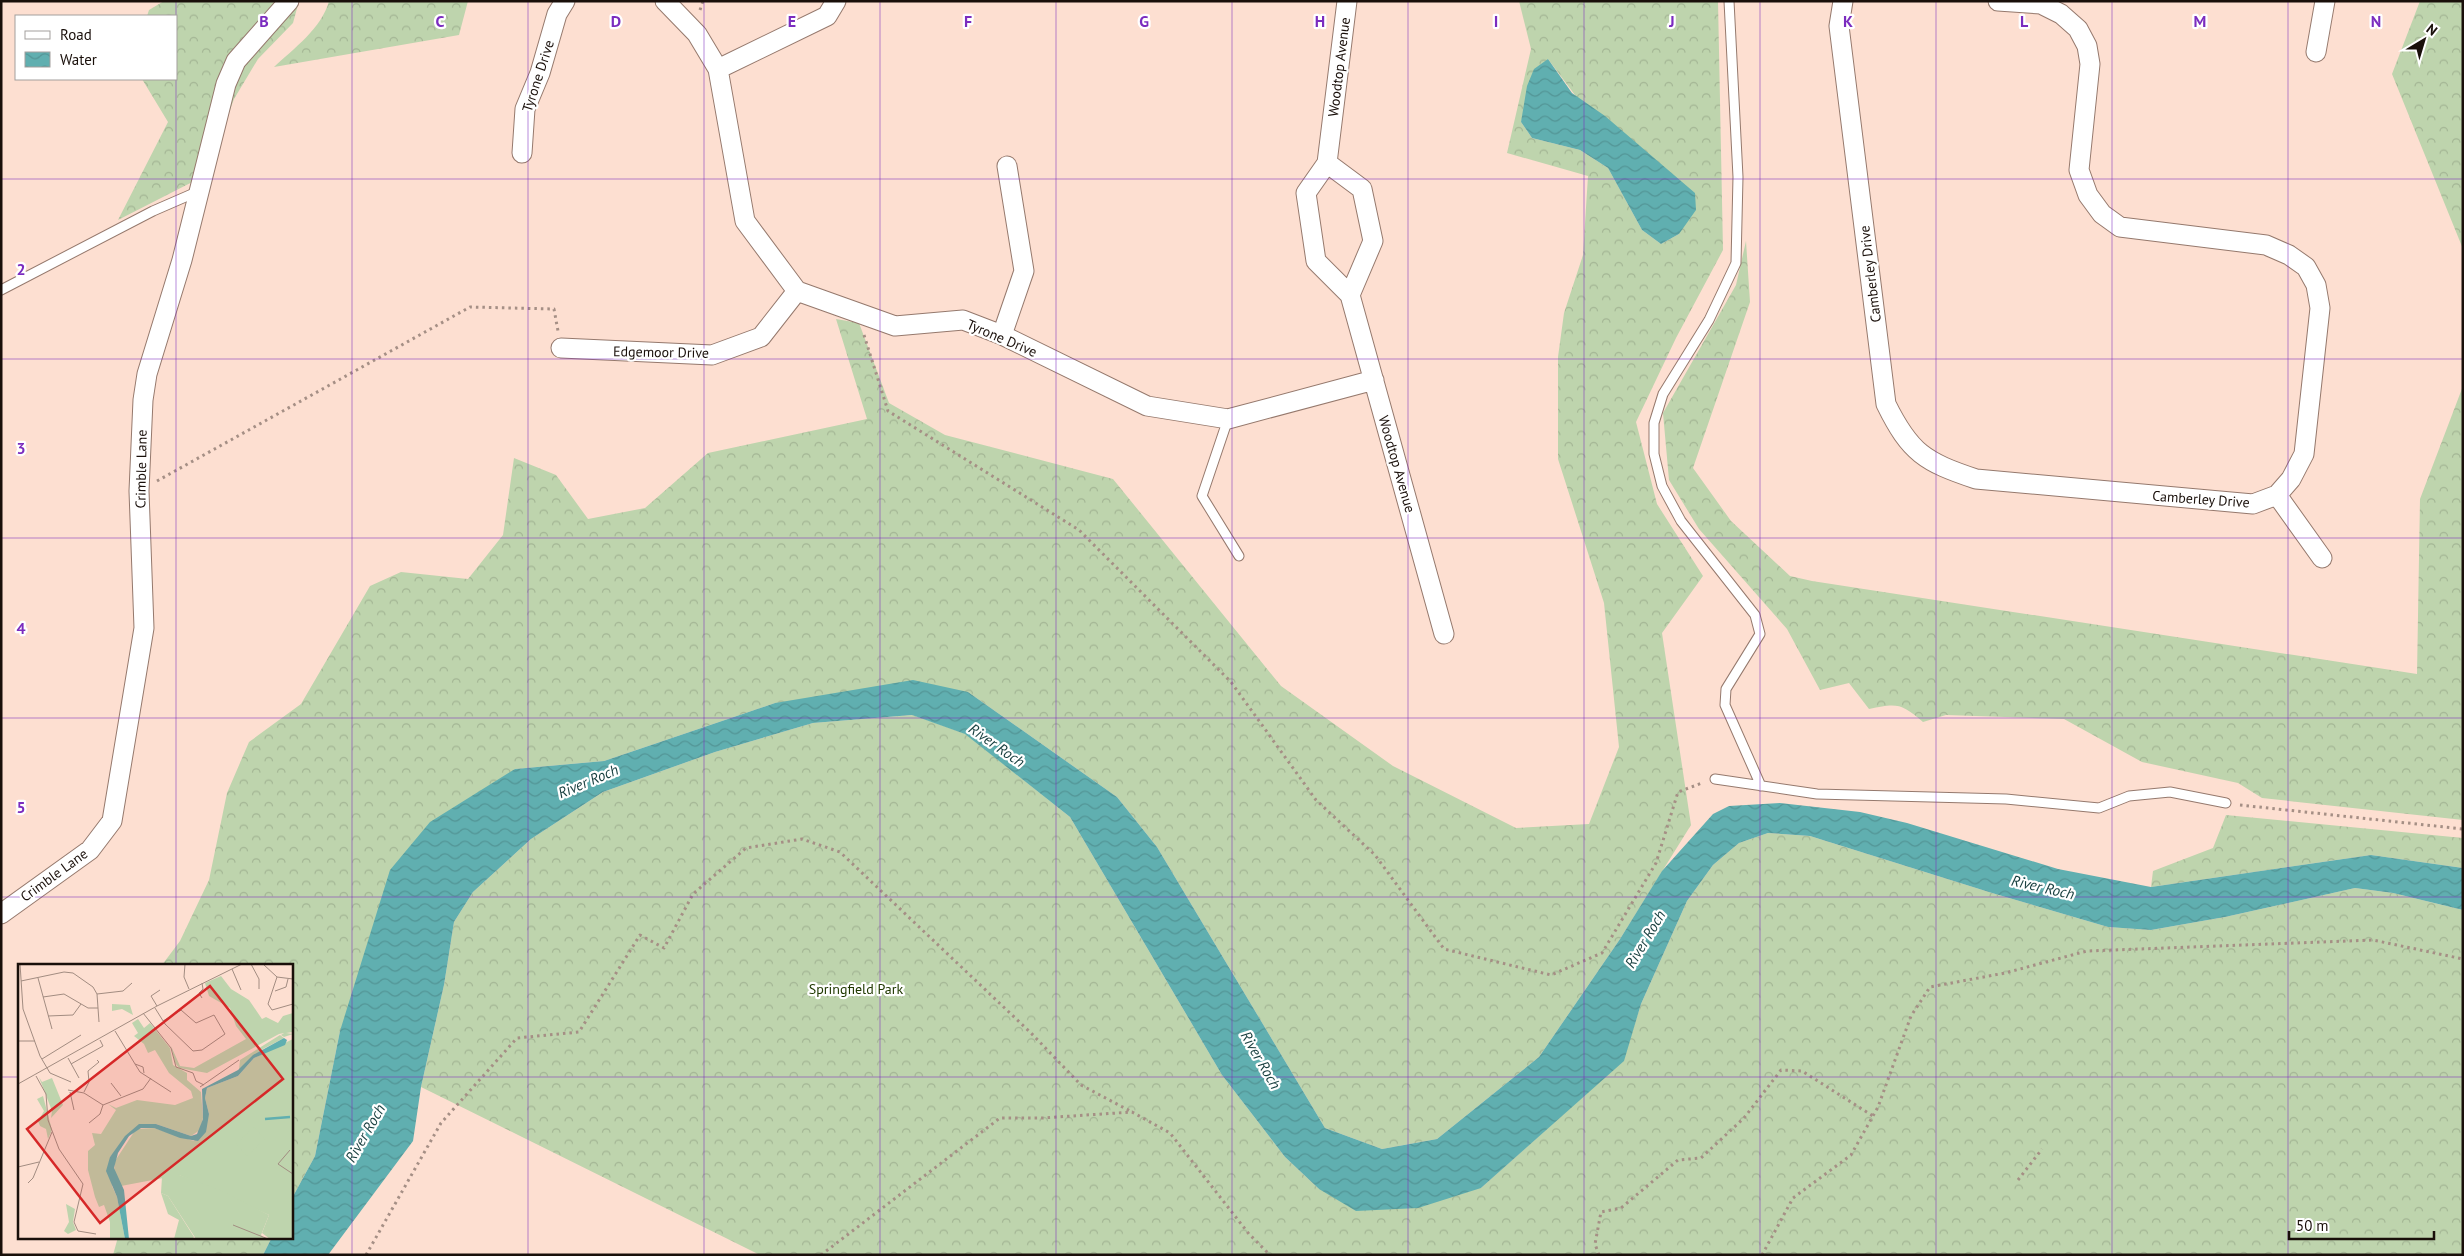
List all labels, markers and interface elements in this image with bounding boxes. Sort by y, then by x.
text: B [259,11,269,31]
text: C [436,11,445,31]
text: D [611,11,621,31]
text: E [788,11,796,31]
text: F [964,11,972,31]
text: G [1139,11,1149,31]
text: H [1315,11,1325,31]
text: I [1494,11,1498,31]
text: J [1668,11,1675,31]
text: K [1843,11,1853,31]
text: L [2020,11,2029,31]
text: M [2194,11,2206,31]
text: N [2371,11,2381,31]
legend [15,15,178,80]
north arrow [2399,15,2449,65]
street label: Woodtop Avenue [1324,16,1354,118]
text: N [2423,20,2441,40]
text: Road [60,25,92,44]
street label: Tyrone Drive [518,38,558,114]
text: Water [60,50,97,69]
street label: Camberley Drive [1855,225,1885,323]
text: 2 [16,259,26,279]
street label: Tyrone Drive [964,315,1040,361]
street label: Edgemoor Drive [613,342,709,362]
street label: Woodtop Avenue [1375,413,1419,515]
street label: Crimble Lane [131,429,151,509]
text: 3 [16,438,26,458]
street label: Camberley Drive [2152,487,2250,511]
text: 4 [16,618,26,638]
water label: River Roch [965,719,1029,771]
water label: River Roch [555,760,621,802]
text: 5 [16,797,26,817]
street label: Crimble Lane [17,845,91,905]
water label: River Roch [2010,871,2076,903]
water label: River Roch [1620,907,1670,971]
inset map [18,964,292,1238]
park label: Springfield Park [809,980,904,998]
water label: River Roch [1237,1028,1285,1093]
water label: River Roch [341,1100,389,1165]
scale bar [2289,1208,2434,1240]
text: 50 m [2296,1216,2329,1235]

